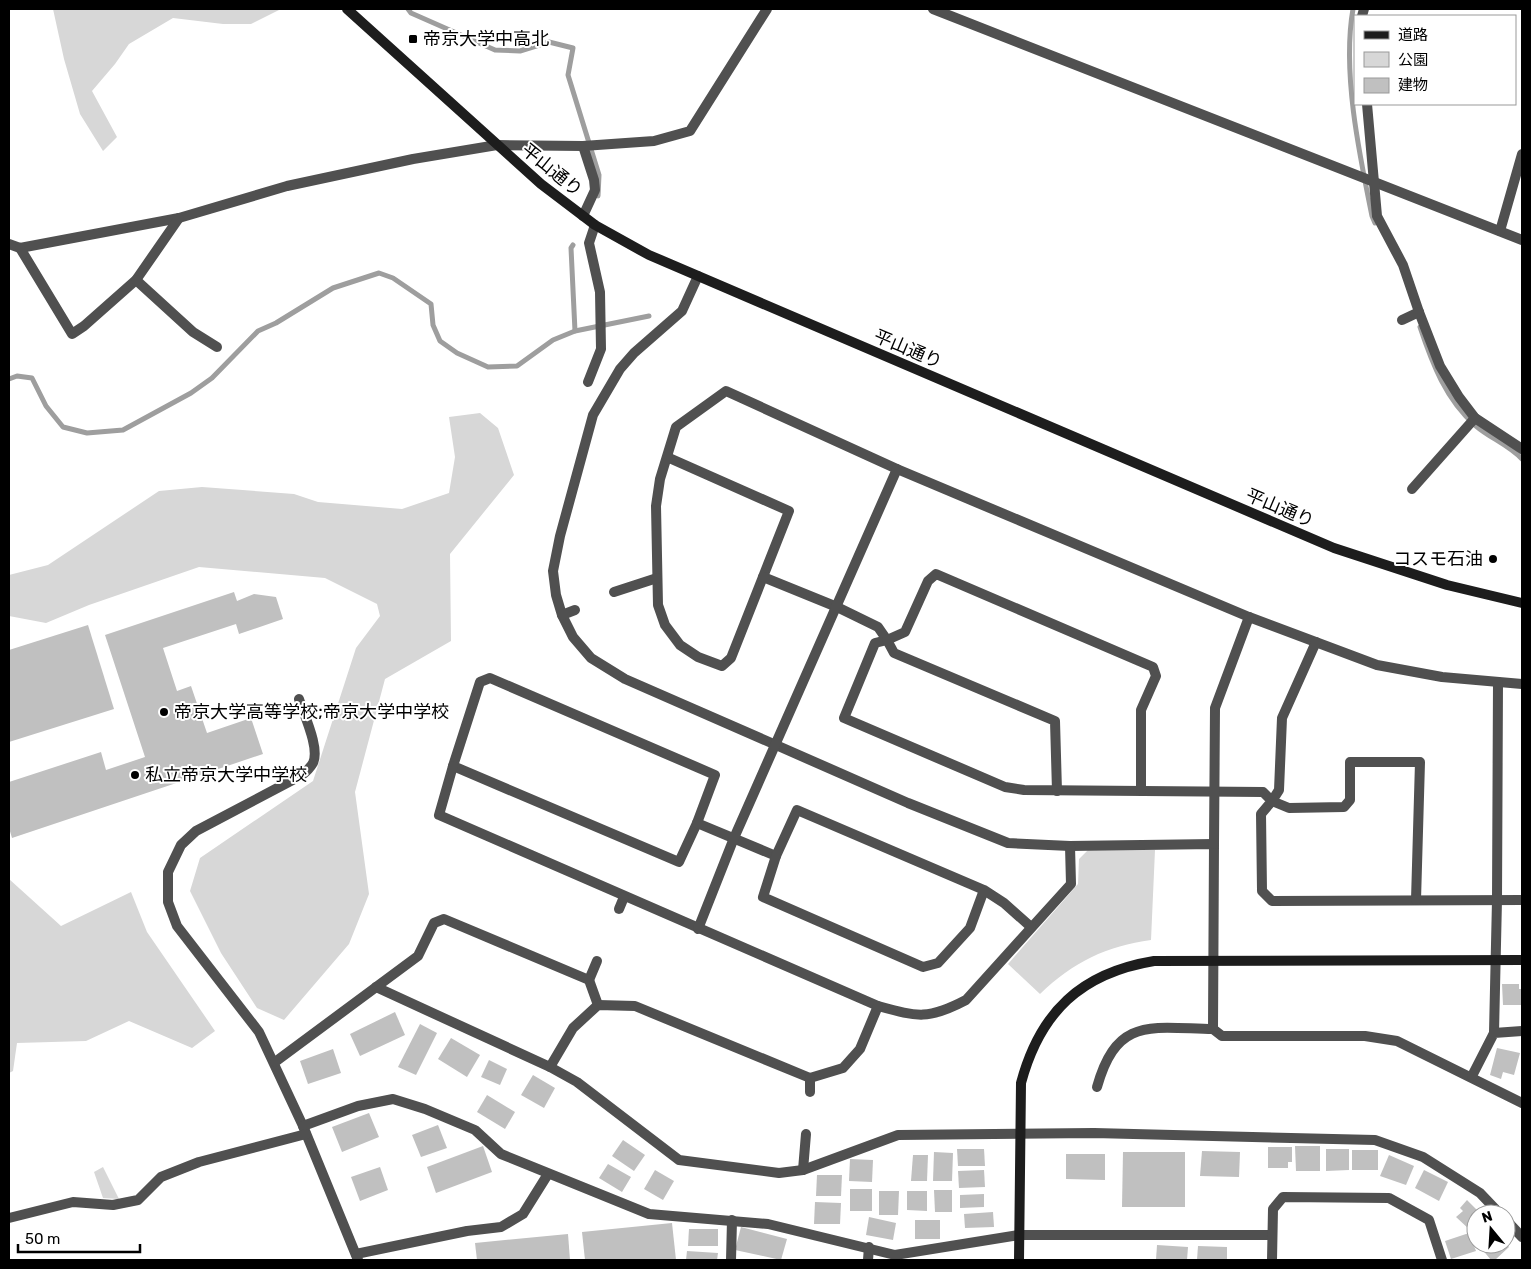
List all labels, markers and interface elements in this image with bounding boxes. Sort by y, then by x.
legend [1354,15,1516,105]
text: 道路 [1398,26,1428,44]
place label: 帝京大学中高北 [423,28,549,50]
marker: 帝京大学中高北 [407,33,419,45]
text: 公園 [1398,51,1428,69]
text: 建物 [1398,76,1428,94]
street label: 平山通り [517,139,587,201]
street label: 平山通り [871,325,945,373]
street label: 平山通り [1243,484,1317,532]
place label: コスモ石油 [1393,548,1483,570]
marker: コスモ石油 [1487,553,1499,565]
place label: 帝京大学高等学校;帝京大学中学校 [174,701,449,723]
marker: 帝京大学高等学校;帝京大学中学校 [158,706,170,718]
place label: 私立帝京大学中学校 [145,764,307,786]
marker: 私立帝京大学中学校 [129,769,141,781]
north arrow [1466,1204,1516,1254]
text: N [1480,1207,1495,1227]
scale bar [18,1222,140,1254]
text: 50 m [25,1230,60,1248]

